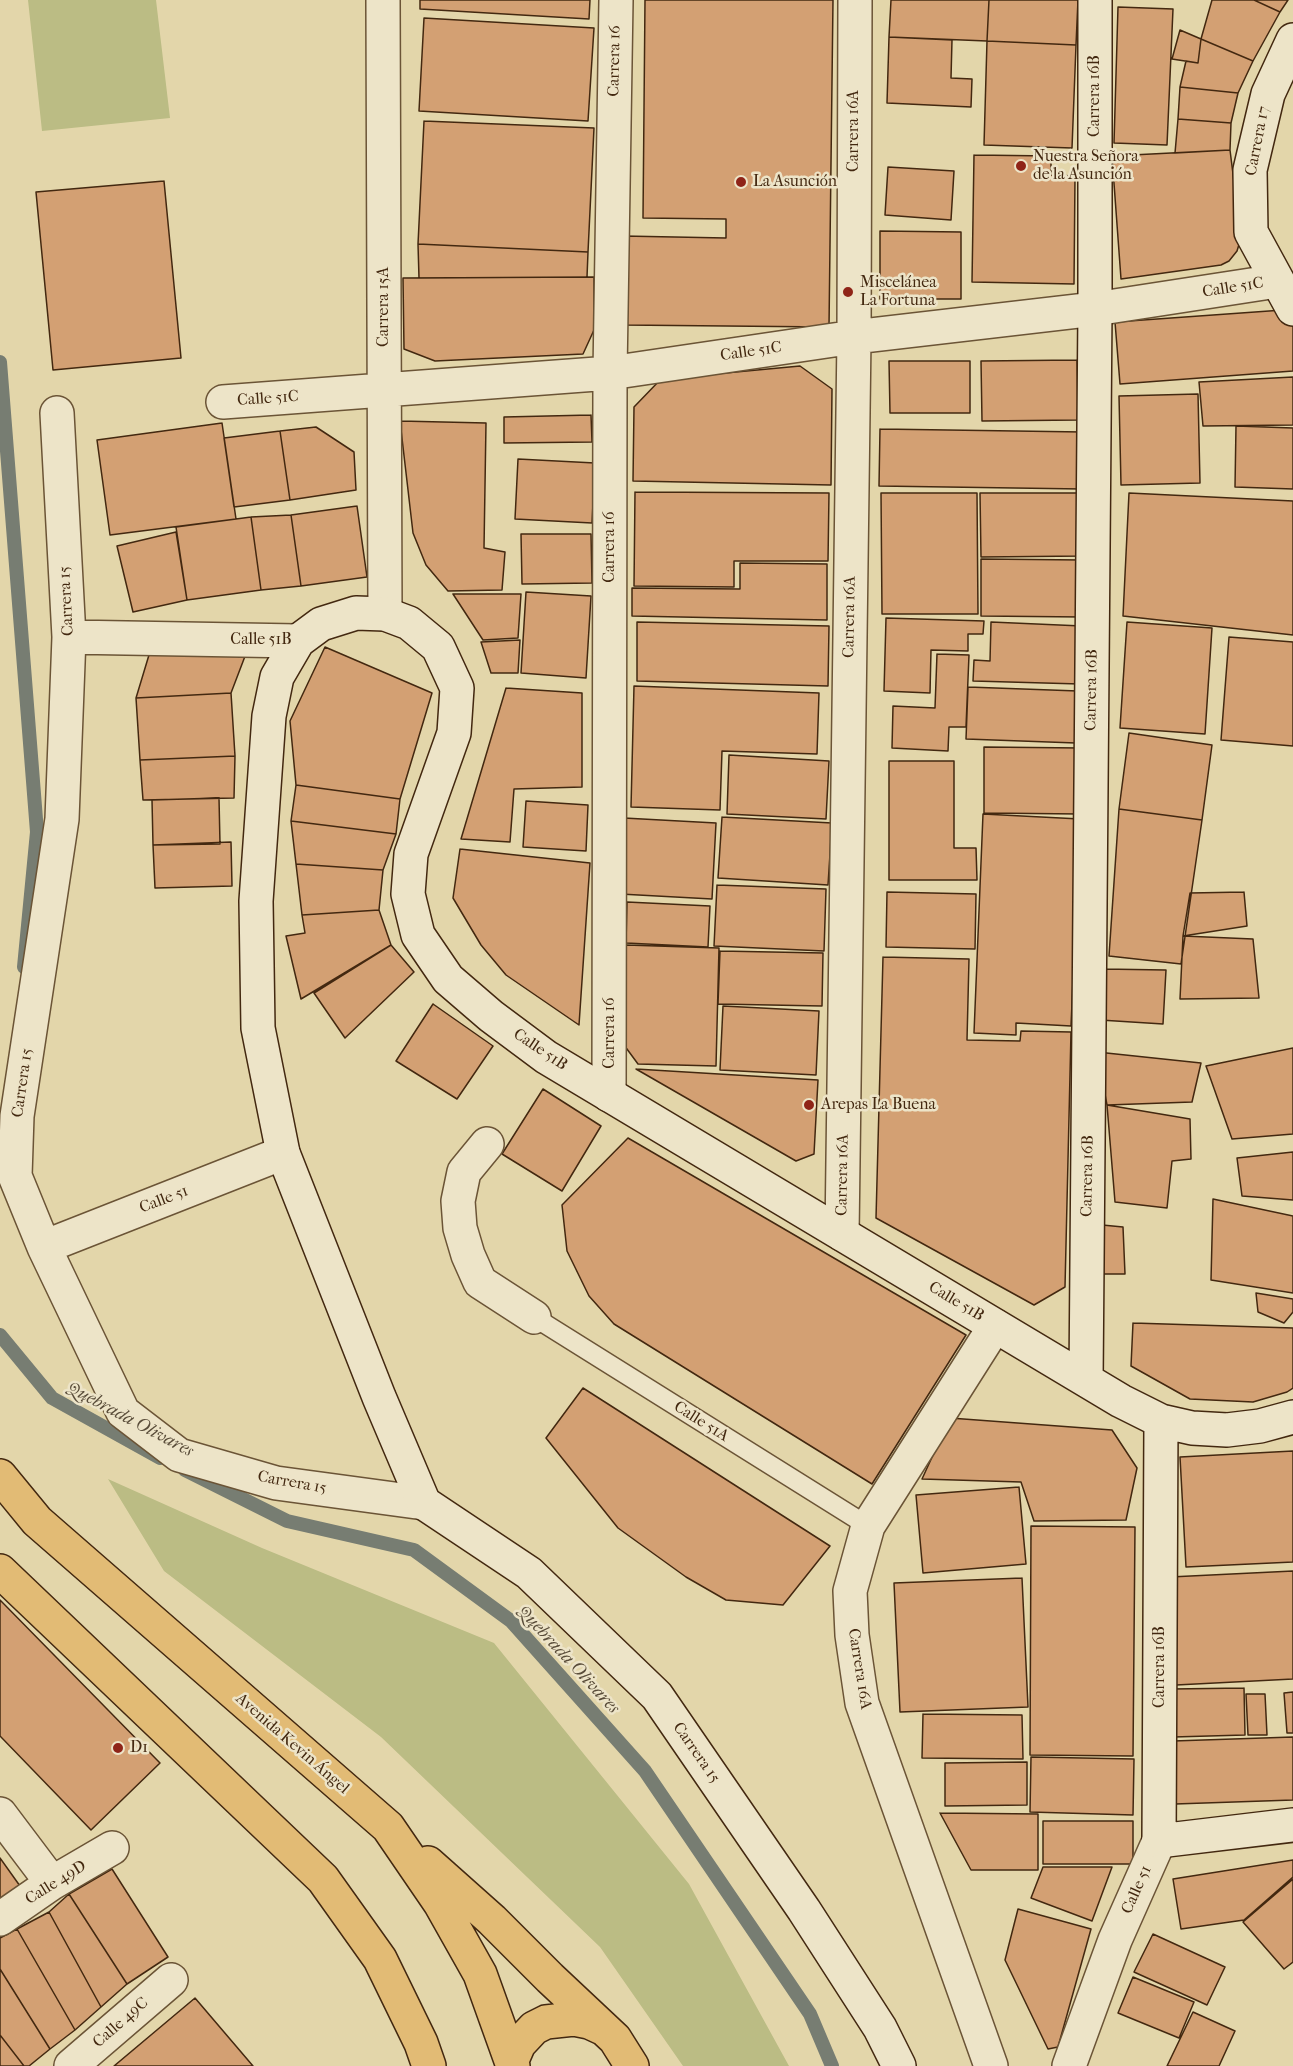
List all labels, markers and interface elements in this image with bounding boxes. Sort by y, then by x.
street label: Carrera 16 [605,25,625,97]
street label: Carrera 16B [1085,55,1105,137]
street label: Carrera 16A [844,90,864,172]
street label: Carrera 17 [1242,104,1274,178]
place label: Nuestra Señora de la Asunción [1033,147,1139,185]
marker: Nuestra Señora de la Asunción [1014,159,1028,173]
place label: La Asunción [753,172,837,192]
marker: La Asunción [734,175,748,189]
street label: Carrera 15A [374,267,394,347]
place label: Miscelánea La Fortuna [860,273,937,311]
street label: Calle 51C [1201,274,1265,302]
marker: Miscelánea La Fortuna [841,285,855,299]
street label: Calle 51C [719,338,783,366]
street label: Calle 51C [237,387,299,411]
street label: Carrera 16 [600,511,620,583]
street label: Carrera 15 [56,566,78,636]
street label: Carrera 16A [840,576,860,658]
street label: Calle 51B [230,630,292,650]
street label: Carrera 16B [1082,649,1102,731]
street label: Carrera 16 [600,997,620,1069]
street label: Calle 51B [509,1025,571,1075]
street label: Carrera 15 [9,1047,37,1119]
place label: Arepas La Buena [821,1095,936,1115]
marker: Arepas La Buena [802,1098,816,1112]
street label: Carrera 16A [833,1134,853,1216]
street label: Carrera 16B [1078,1135,1098,1217]
street label: Calle 51 [137,1182,191,1218]
street label: Calle 51B [925,1278,987,1326]
water label: Quebrada Olivares [63,1378,197,1462]
street label: Calle 51A [670,1398,732,1446]
street label: Carrera 15 [256,1467,328,1499]
water label: Quebrada Olivares [512,1601,624,1719]
street label: Carrera 16B [1150,1626,1170,1708]
street label: Carrera 16A [843,1627,875,1711]
street label: Avenida Kevin Ángel [231,1689,353,1799]
street label: Carrera 15 [668,1719,724,1787]
place label: D1 [130,1738,148,1758]
marker: D1 [111,1741,125,1755]
street label: Calle 49D [22,1857,90,1909]
street label: Calle 51 [1118,1863,1156,1917]
street label: Calle 49C [89,1994,153,2052]

